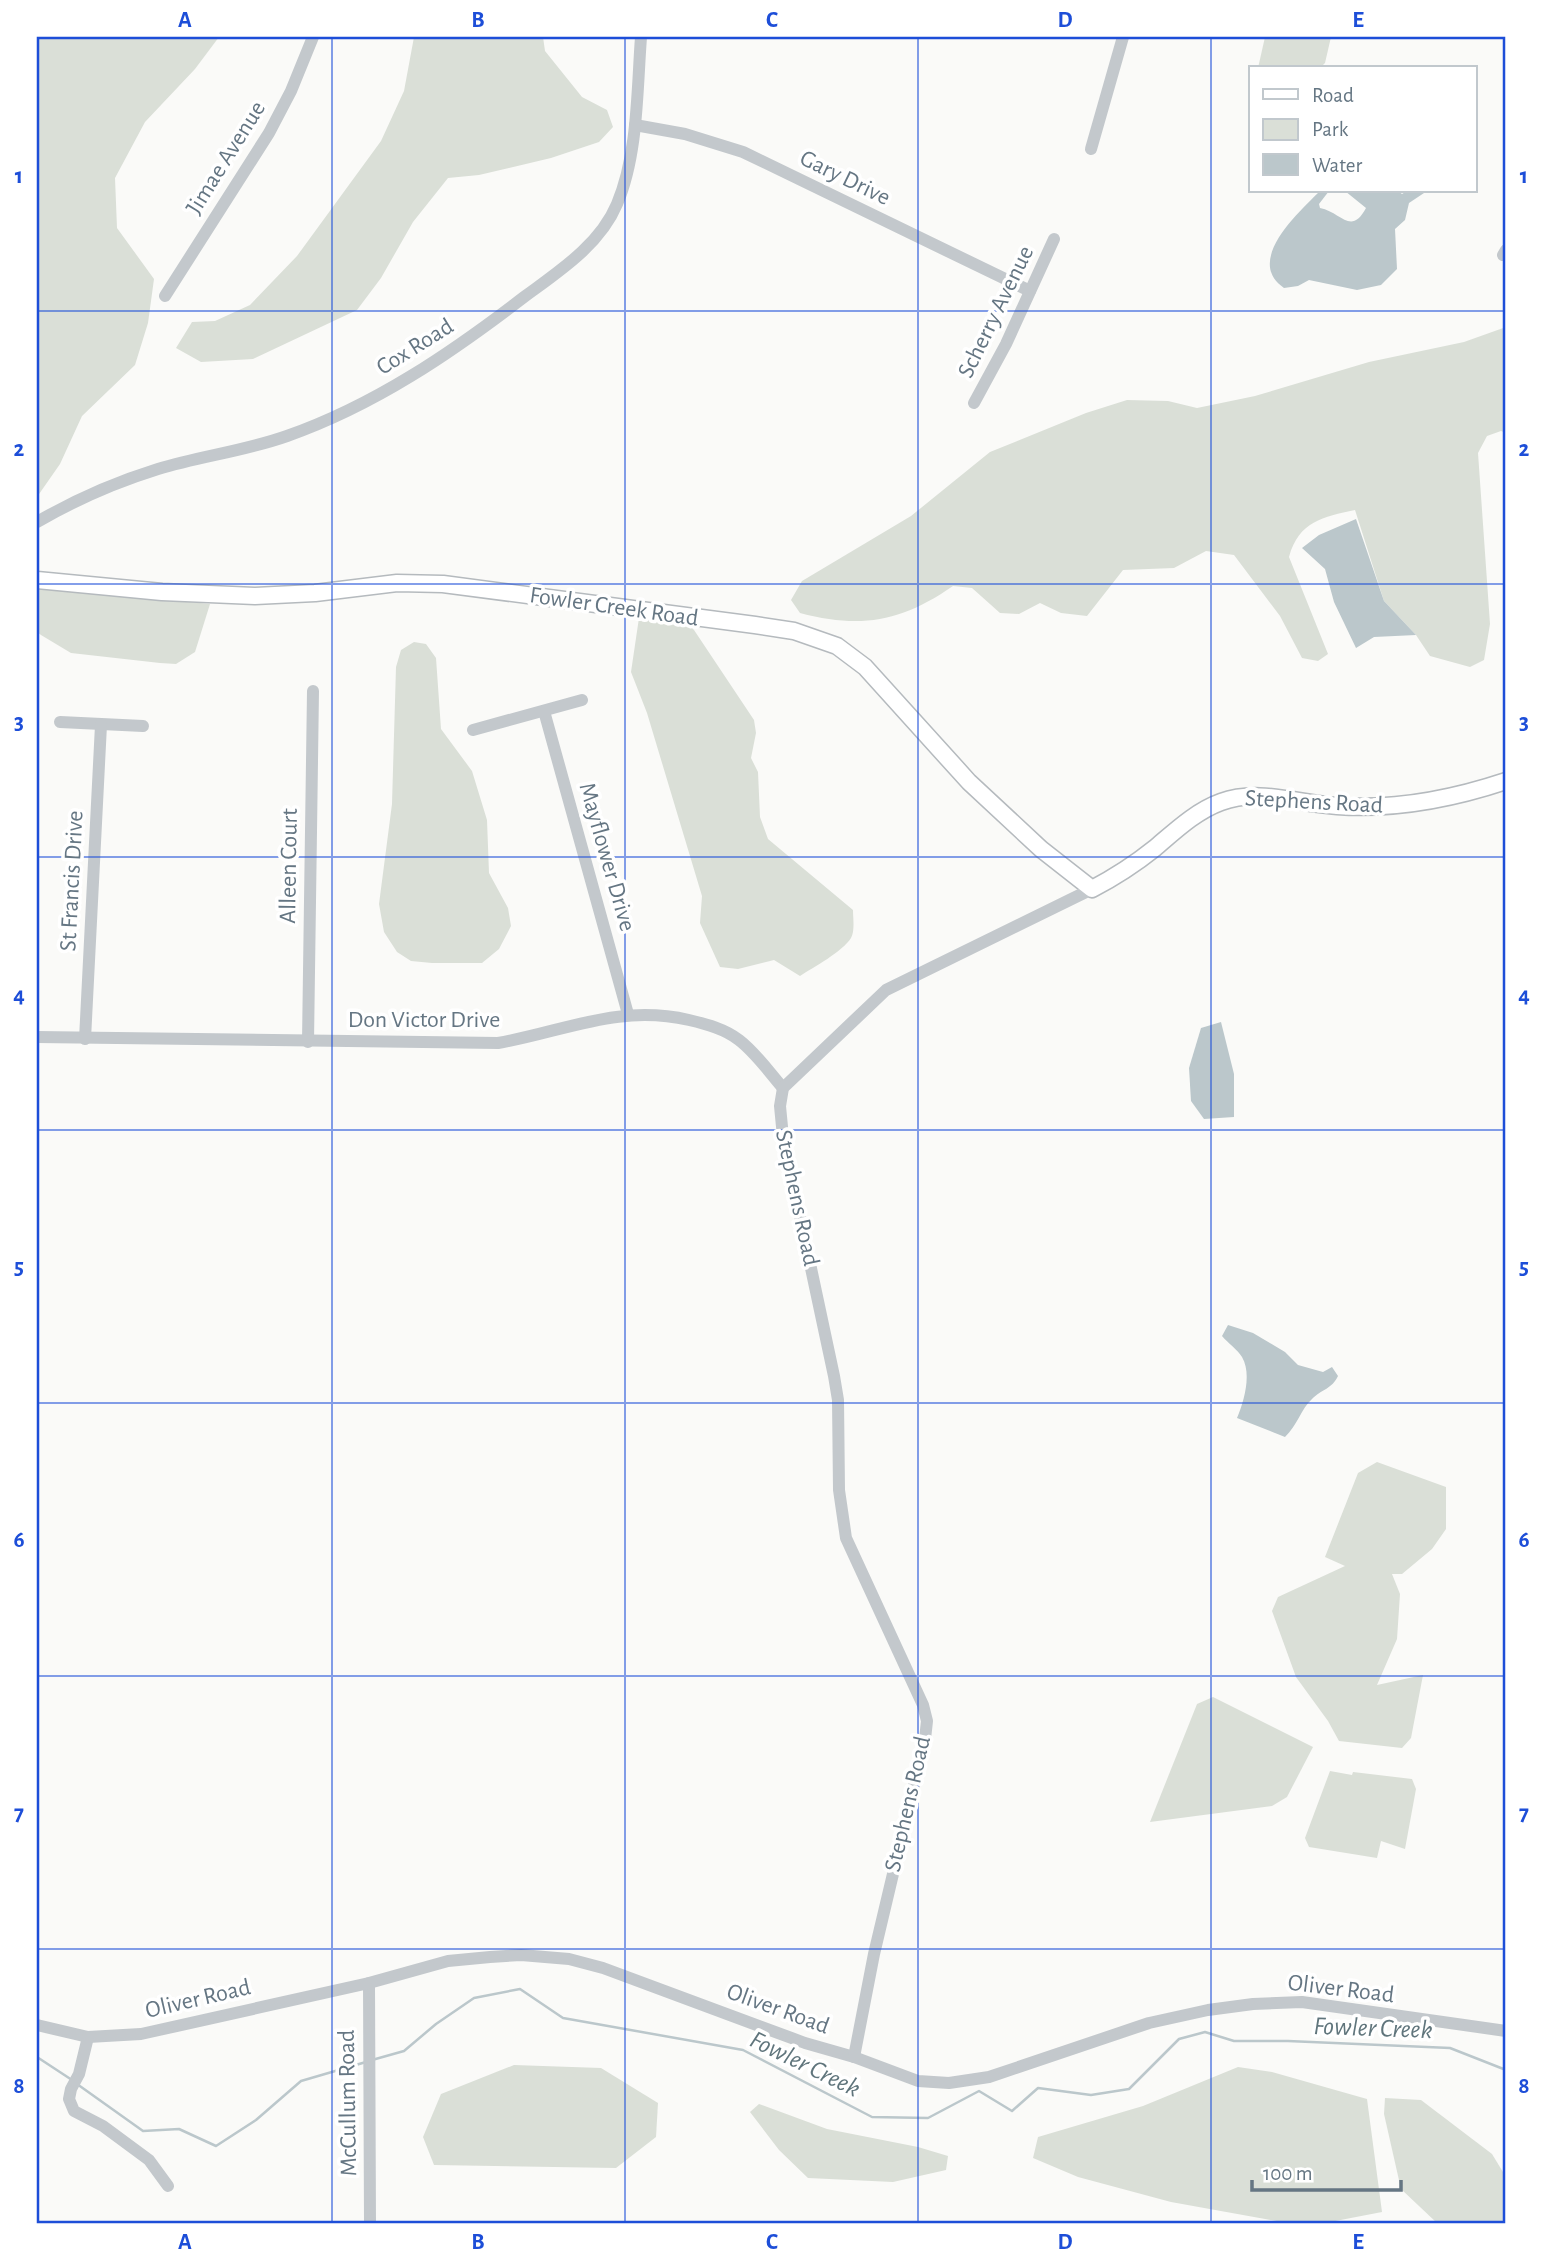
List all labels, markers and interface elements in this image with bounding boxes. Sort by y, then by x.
text: A [178,9,192,32]
text: B [471,9,485,32]
text: C [766,9,778,32]
text: D [1057,9,1073,32]
text: E [1352,9,1364,32]
legend [1249,66,1476,192]
text: Road [1312,85,1354,106]
street label: Jimae Avenue [182,97,270,219]
text: Park [1312,119,1349,140]
street label: Gary Drive [796,146,894,210]
text: Water [1312,155,1362,176]
text: 1 [15,165,23,188]
text: 1 [1520,165,1528,188]
street label: Scherry Avenue [954,242,1038,382]
street label: Cox Road [372,314,458,380]
text: 2 [14,438,25,461]
text: 2 [1519,438,1530,461]
street label: Fowler Creek Road [528,583,700,631]
text: 3 [14,711,24,734]
text: 3 [1519,711,1529,734]
street label: Mayflower Drive [574,780,640,934]
street label: Stephens Road [1244,786,1384,818]
street label: Alleen Court [276,808,302,924]
street label: St Francis Drive [56,810,88,952]
text: 4 [13,984,25,1007]
text: 4 [1518,984,1530,1007]
street label: Don Victor Drive [348,1008,500,1032]
street label: Stephens Road [771,1128,823,1268]
text: 5 [14,1256,24,1279]
text: 5 [1519,1256,1529,1279]
text: 6 [13,1529,25,1552]
text: 6 [1518,1529,1530,1552]
street label: Stephens Road [881,1734,935,1874]
text: 7 [14,1802,24,1825]
text: 7 [1519,1802,1529,1825]
street label: Oliver Road [1286,1971,1396,2007]
street label: Oliver Road [143,1975,253,2023]
street label: Oliver Road [723,1979,833,2039]
water label: Fowler Creek [1313,2013,1433,2043]
water label: Fowler Creek [746,2026,864,2102]
street label: McCullum Road [335,2029,361,2177]
text: 8 [13,2075,25,2098]
text: 8 [1518,2075,1530,2098]
scale bar [1252,2148,1401,2192]
text: 100 m [1263,2163,1313,2184]
text: A [178,2231,192,2254]
text: B [471,2231,485,2254]
text: C [766,2231,778,2254]
text: D [1057,2231,1073,2254]
text: E [1352,2231,1364,2254]

